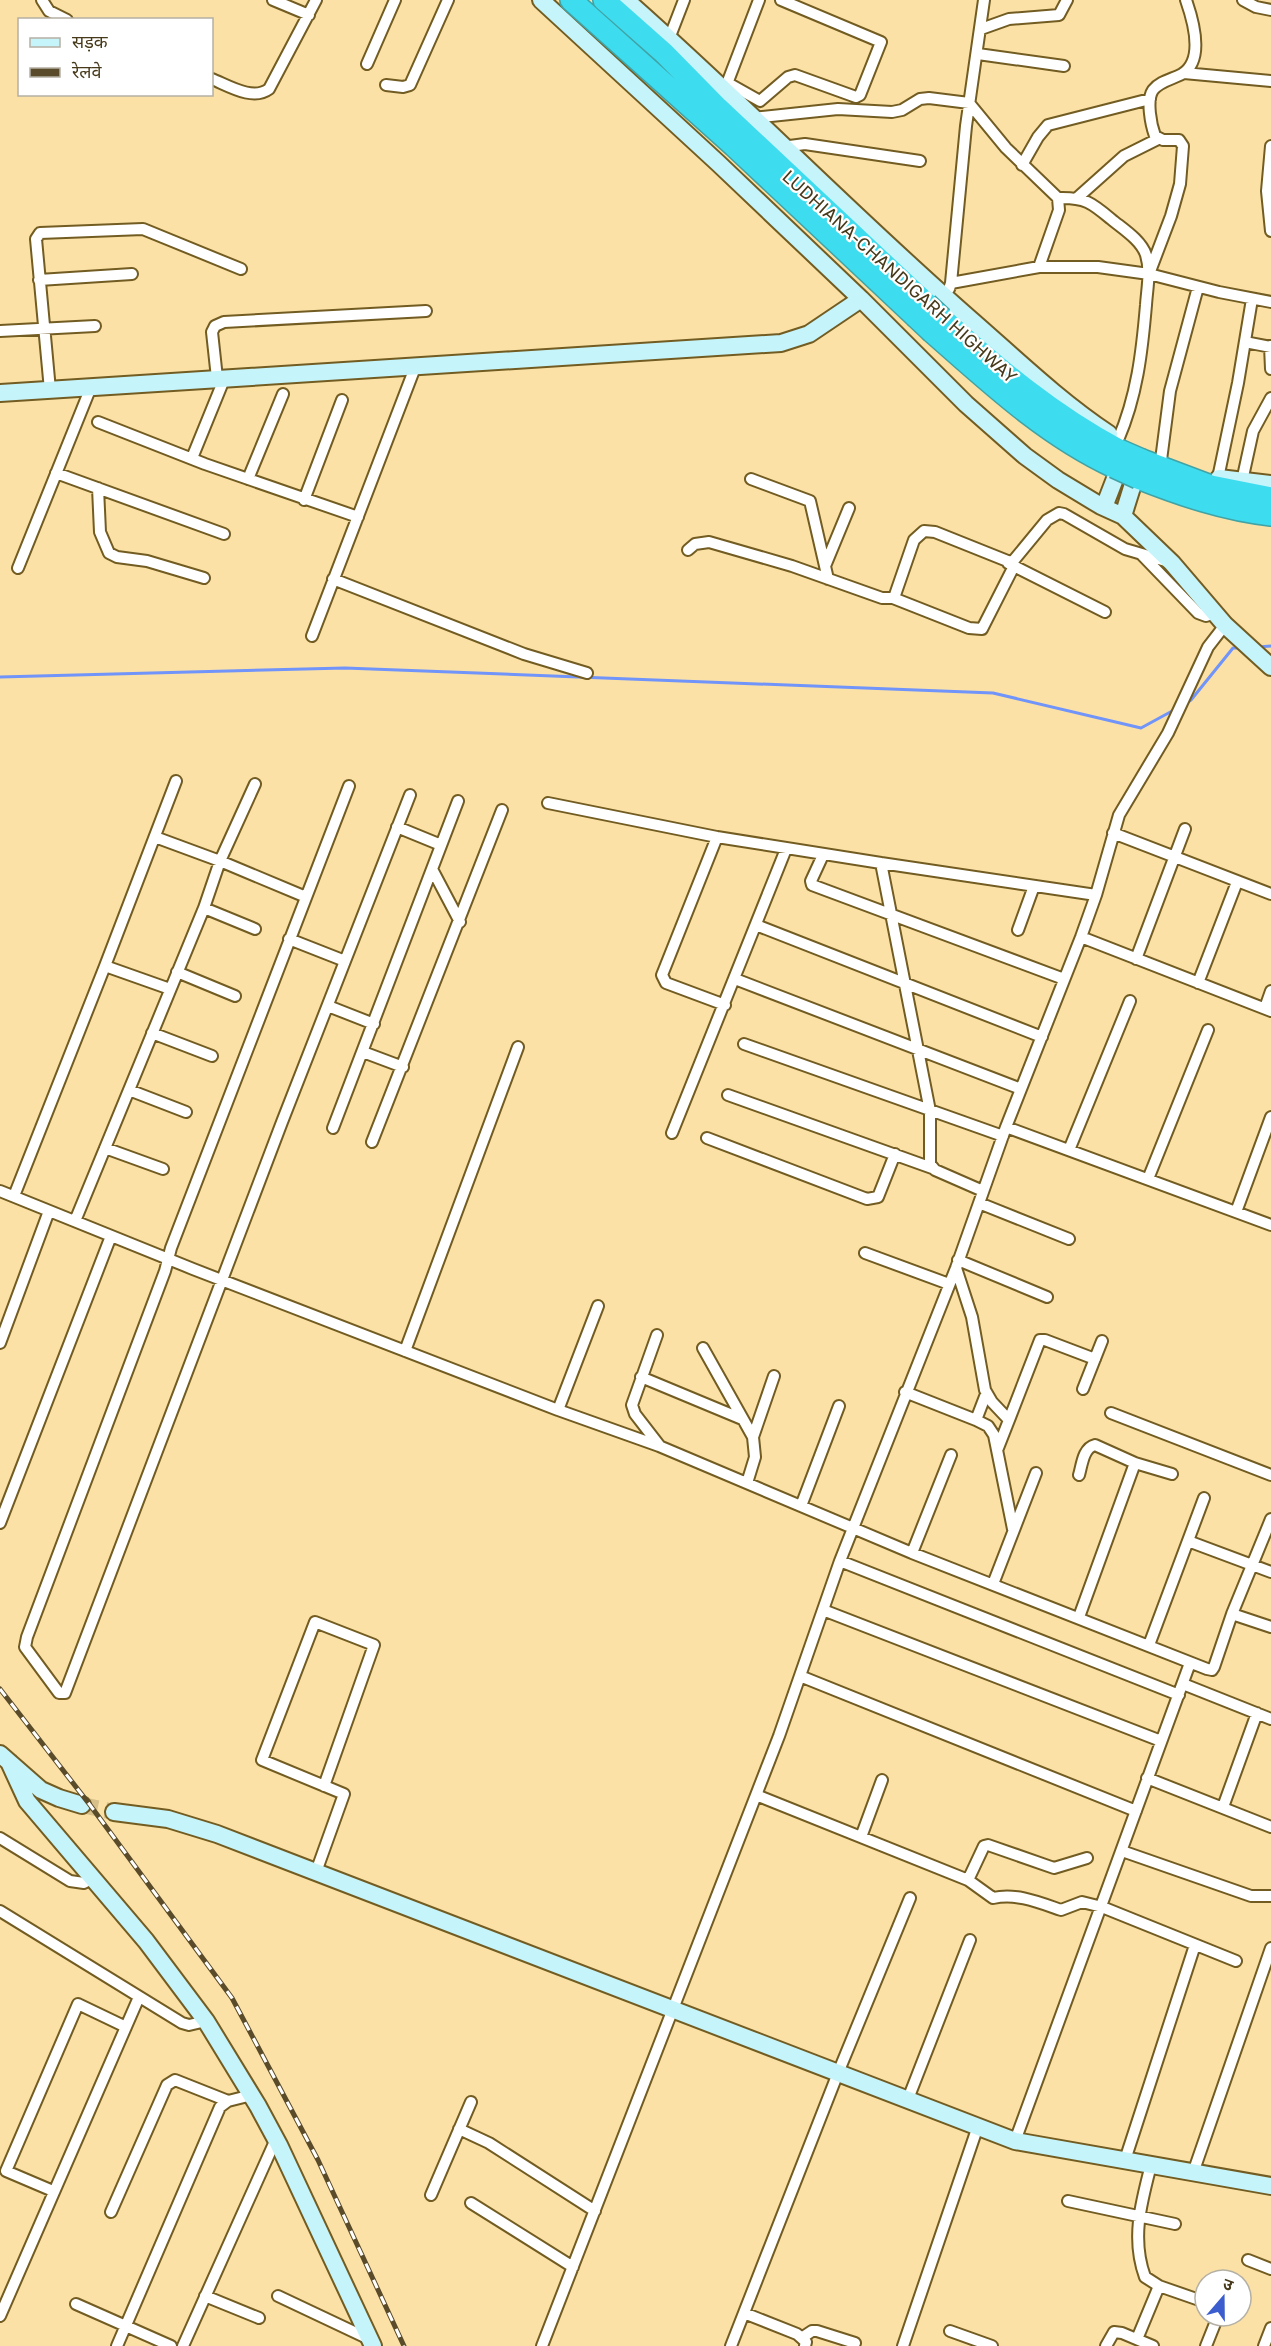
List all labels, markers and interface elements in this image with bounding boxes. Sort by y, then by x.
legend [18,18,213,96]
text: सड़क [72,30,109,52]
text: रेलवे [71,60,103,82]
street label: LUDHIANA-CHANDIGARH HIGHWAY [778,165,1022,387]
north arrow [1193,2268,1253,2328]
text: उ [1220,2273,1237,2295]

